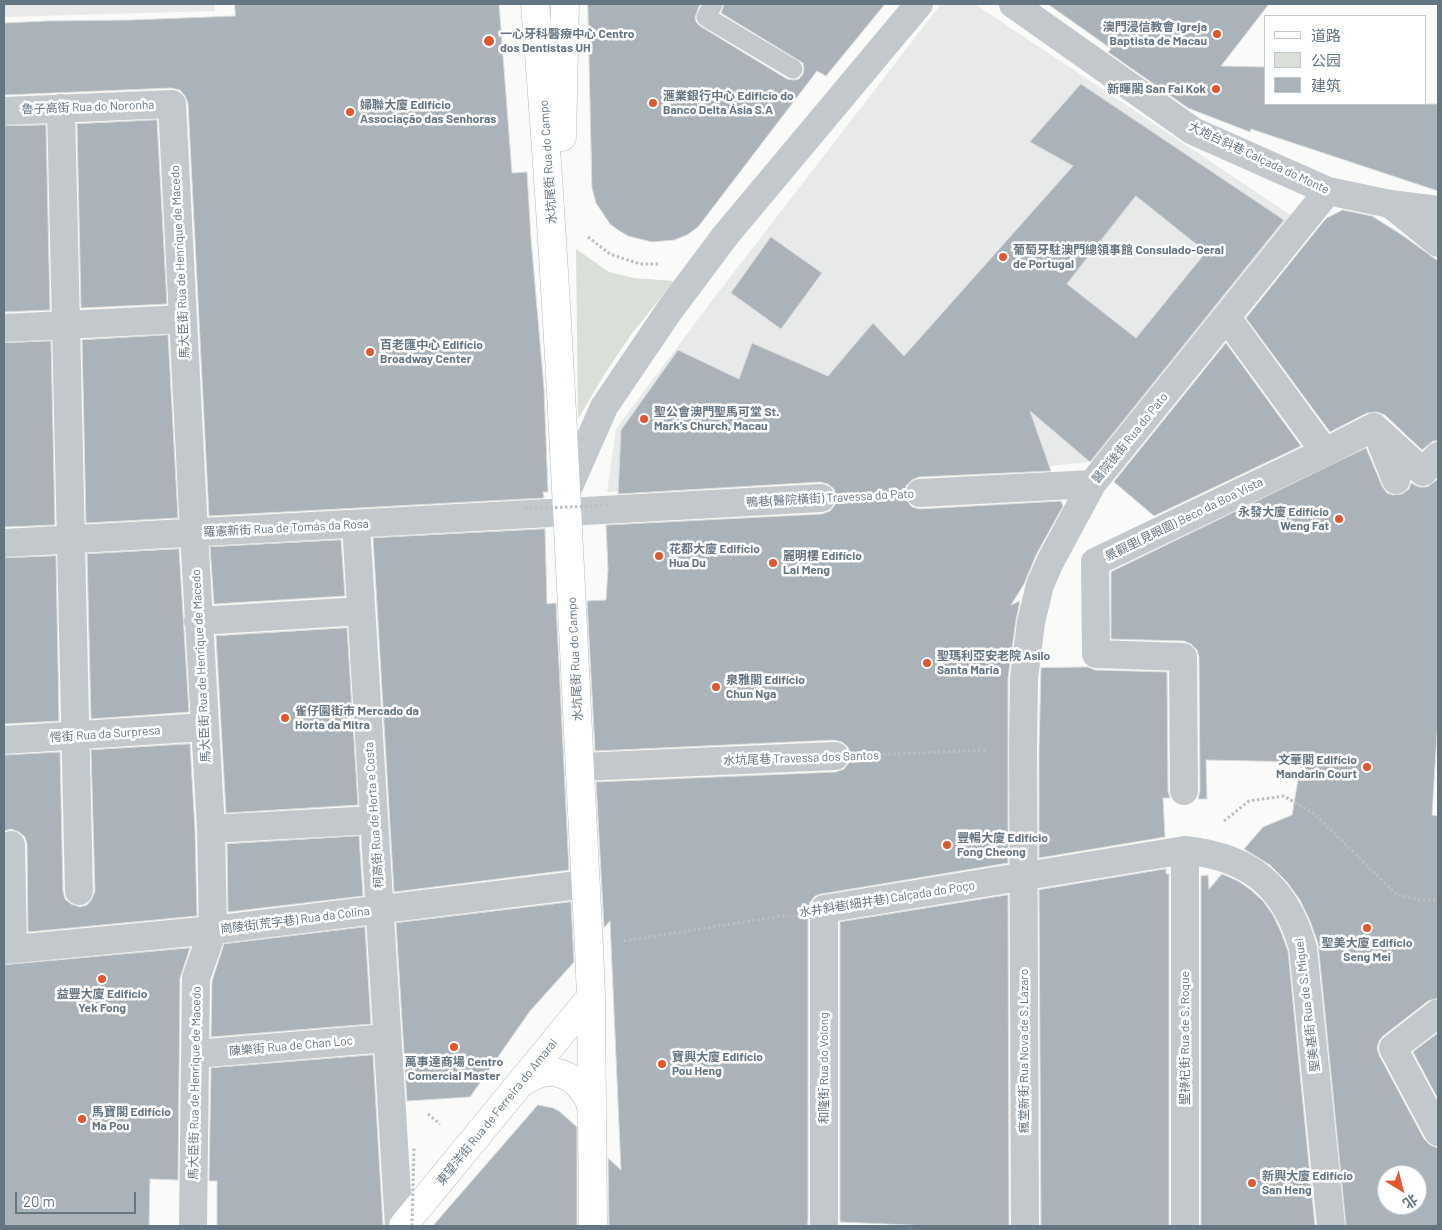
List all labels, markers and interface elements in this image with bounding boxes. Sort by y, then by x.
legend [1264,15,1427,105]
place label: 澳門浸信教會 Igreja Baptista de Macau [1102,20,1207,48]
text: 道路 [1311,26,1341,44]
place label: 一心牙科醫療中心 Centro dos Dentistas UH [500,27,634,55]
marker: 澳門浸信教會 Igreja Baptista de Macau [1211,28,1223,40]
marker: 一心牙科醫療中心 Centro dos Dentistas UH [482,34,496,48]
text: 公园 [1311,51,1341,69]
text: 建筑 [1311,76,1341,94]
place label: 新暉閣 San Fai Kok [1107,82,1206,96]
marker: 新暉閣 San Fai Kok [1210,83,1222,95]
place label: 滙業銀行中心 Edificío do Banco Delta Ásia S.A [663,89,794,117]
street label: 魯子高街 Rua do Noronha [21,97,155,117]
marker: 滙業銀行中心 Edificío do Banco Delta Ásia S.A [647,97,659,109]
place label: 婦聯大廈 Edifício Associação das Senhoras [360,98,496,126]
street label: 水坑尾街 Rua do Campo [536,99,560,225]
marker: 婦聯大廈 Edifício Associação das Senhoras [344,106,356,118]
street label: 大炮台斜巷 Calçada do Monte [1186,119,1332,197]
street label: 馬大臣街 Rua de Henrique de Macedo [168,165,192,359]
place label: 葡萄牙駐澳門總領事館 Consulado-Geral de Portugal [1013,243,1224,271]
marker: 葡萄牙駐澳門總領事館 Consulado-Geral de Portugal [997,251,1009,263]
place label: 百老匯中心 Edifício Broadway Center [380,338,483,366]
marker: 百老匯中心 Edifício Broadway Center [364,346,376,358]
street label: 醫院後街 Rua do Pato [1089,390,1171,486]
place label: 聖公會澳門聖馬可堂 St. Mark's Church, Macau [654,405,779,433]
marker: 聖公會澳門聖馬可堂 St. Mark's Church, Macau [638,413,650,425]
street label: 景觀里(見眼圍) Beco da Boa Vista [1103,474,1265,564]
street label: 鴨巷(醫院橫街) Travessa do Pato [746,486,914,510]
place label: 永發大廈 Edifício Weng Fat [1238,505,1329,533]
marker: 永發大廈 Edifício Weng Fat [1333,513,1345,525]
street label: 羅憲新街 Rua de Tomás da Rosa [203,516,369,540]
place label: 花都大廈 Edifício Hua Du [669,542,760,570]
place label: 麗明樓 Edifício Lai Meng [783,549,862,577]
marker: 花都大廈 Edifício Hua Du [653,550,665,562]
marker: 麗明樓 Edifício Lai Meng [767,557,779,569]
street label: 馬大臣街 Rua de Henrique de Macedo [189,569,213,763]
street label: 水坑尾街 Rua do Campo [565,596,585,722]
place label: 聖瑪利亞安老院 Asilo Santa Maria [937,649,1050,677]
marker: 聖瑪利亞安老院 Asilo Santa Maria [921,657,933,669]
place label: 泉雅閣 Edifício Chun Nga [726,673,805,701]
marker: 泉雅閣 Edifício Chun Nga [710,681,722,693]
place label: 雀仔園街市 Mercado da Horta da Mitra [295,704,419,732]
marker: 雀仔園街市 Mercado da Horta da Mitra [279,712,291,724]
street label: 愕街 Rua da Surpresa [49,723,161,745]
street label: 柯高街 Rua de Horta e Costa [362,741,386,889]
street label: 水坑尾巷 Travessa dos Santos [723,748,879,768]
place label: 文華閣 Edifício Mandarin Court [1276,753,1357,781]
marker: 文華閣 Edifício Mandarin Court [1361,761,1373,773]
place label: 豐暢大廈 Edifício Fong Cheong [957,831,1048,859]
marker: 豐暢大廈 Edifício Fong Cheong [941,839,953,851]
street label: 水井斜巷(細井巷) Calçada do Poço [798,878,976,920]
street label: 崗陵街(荒字巷) Rua da Colina [220,904,370,936]
marker: 聖美大廈 Edifício Seng Mei [1361,922,1373,934]
place label: 聖美大廈 Edifício Seng Mei [1322,936,1412,964]
street label: 聖美基街 Rua de S. Miguel [1292,937,1322,1073]
street label: 瘋堂新街 Rua Nova de S. Lázaro [1017,969,1031,1133]
street label: 聖祿杞街 Rua de S. Roque [1178,971,1192,1105]
marker: 益豐大廈 Edifício Yek Fong [96,973,108,985]
street label: 馬大臣街 Rua de Henrique de Macedo [186,986,204,1180]
place label: 益豐大廈 Edifício Yek Fong [57,987,147,1015]
street label: 和隆街 Rua do Volong [817,1012,831,1124]
street label: 陳樂街 Rua de Chan Loc [228,1033,354,1059]
street label: 東望洋街 Rua de Ferreira do Amaral [434,1036,560,1188]
marker: 萬事達商場 Centro Comercial Master [448,1041,460,1053]
place label: 寶興大廈 Edifício Pou Heng [672,1050,763,1078]
place label: 萬事達商場 Centro Comercial Master [405,1055,503,1083]
marker: 寶興大廈 Edifício Pou Heng [656,1058,668,1070]
place label: 馬寶閣 Edifício Ma Pou [92,1105,171,1133]
marker: 馬寶閣 Edifício Ma Pou [76,1113,88,1125]
north arrow [1377,1165,1427,1215]
place label: 新興大廈 Edifício San Heng [1262,1169,1353,1197]
marker: 新興大廈 Edifício San Heng [1246,1177,1258,1189]
scale bar [18,1182,139,1214]
text: 北 [1400,1191,1421,1213]
text: 20 m [23,1192,55,1210]

